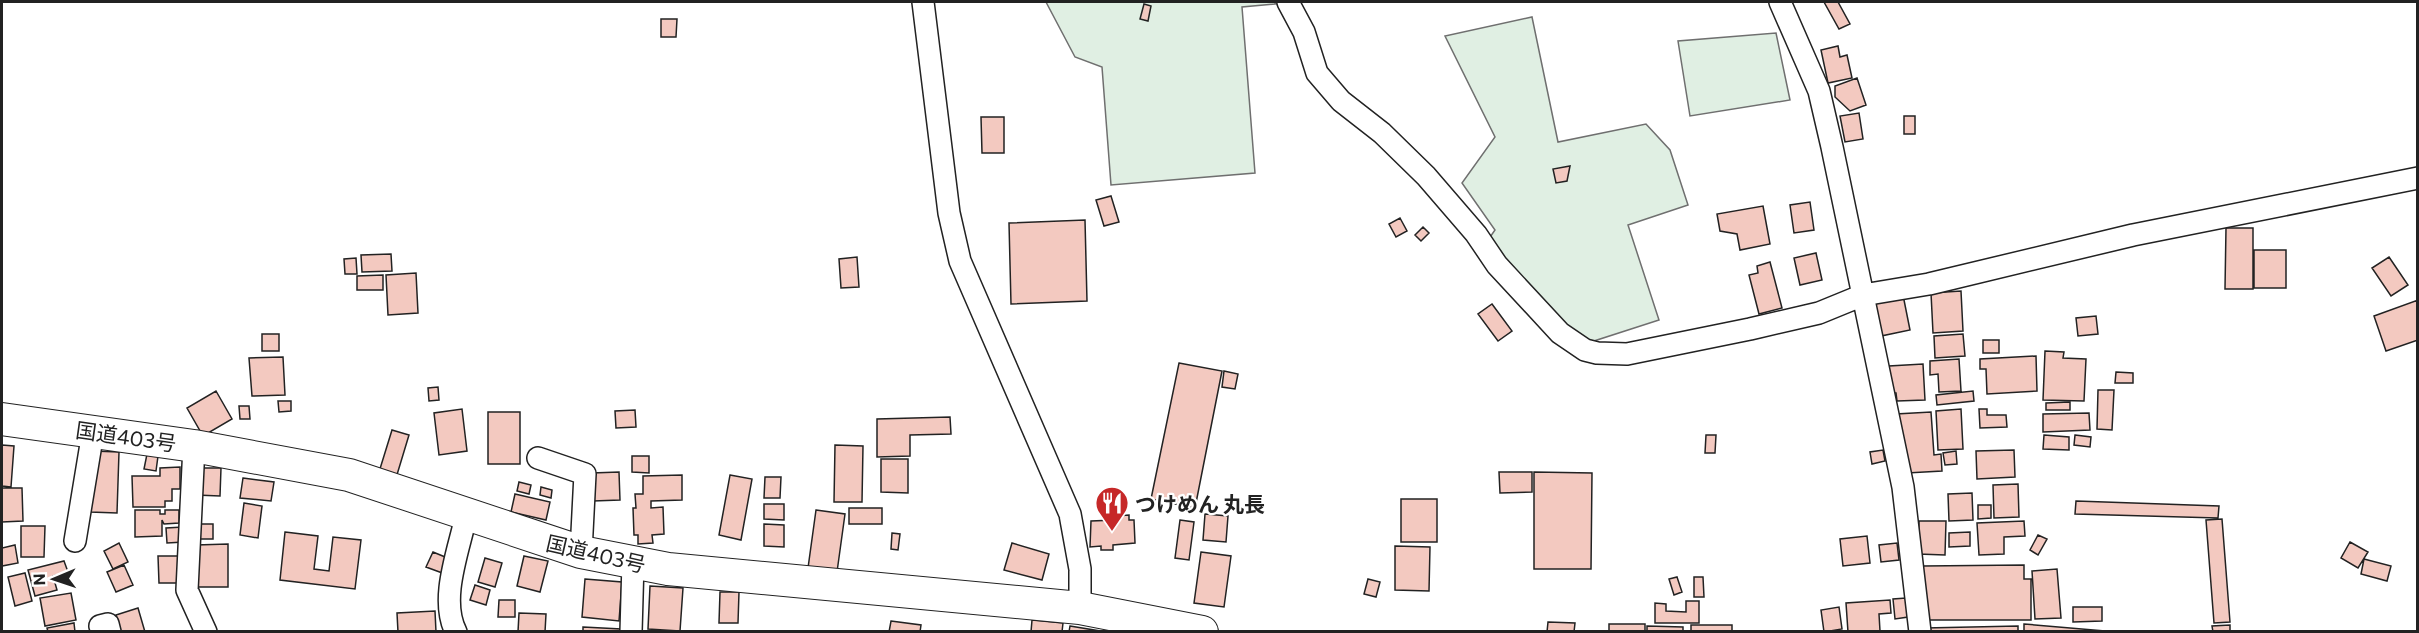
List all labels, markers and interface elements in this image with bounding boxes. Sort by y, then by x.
street label: 国道403号 [74,417,178,455]
restaurant icon: つけめん 丸長 [1094,485,1130,532]
place label: つけめん 丸長 [1135,491,1265,516]
street label: 国道403号 [544,529,648,577]
north arrow [24,549,84,609]
text: N [29,573,48,586]

